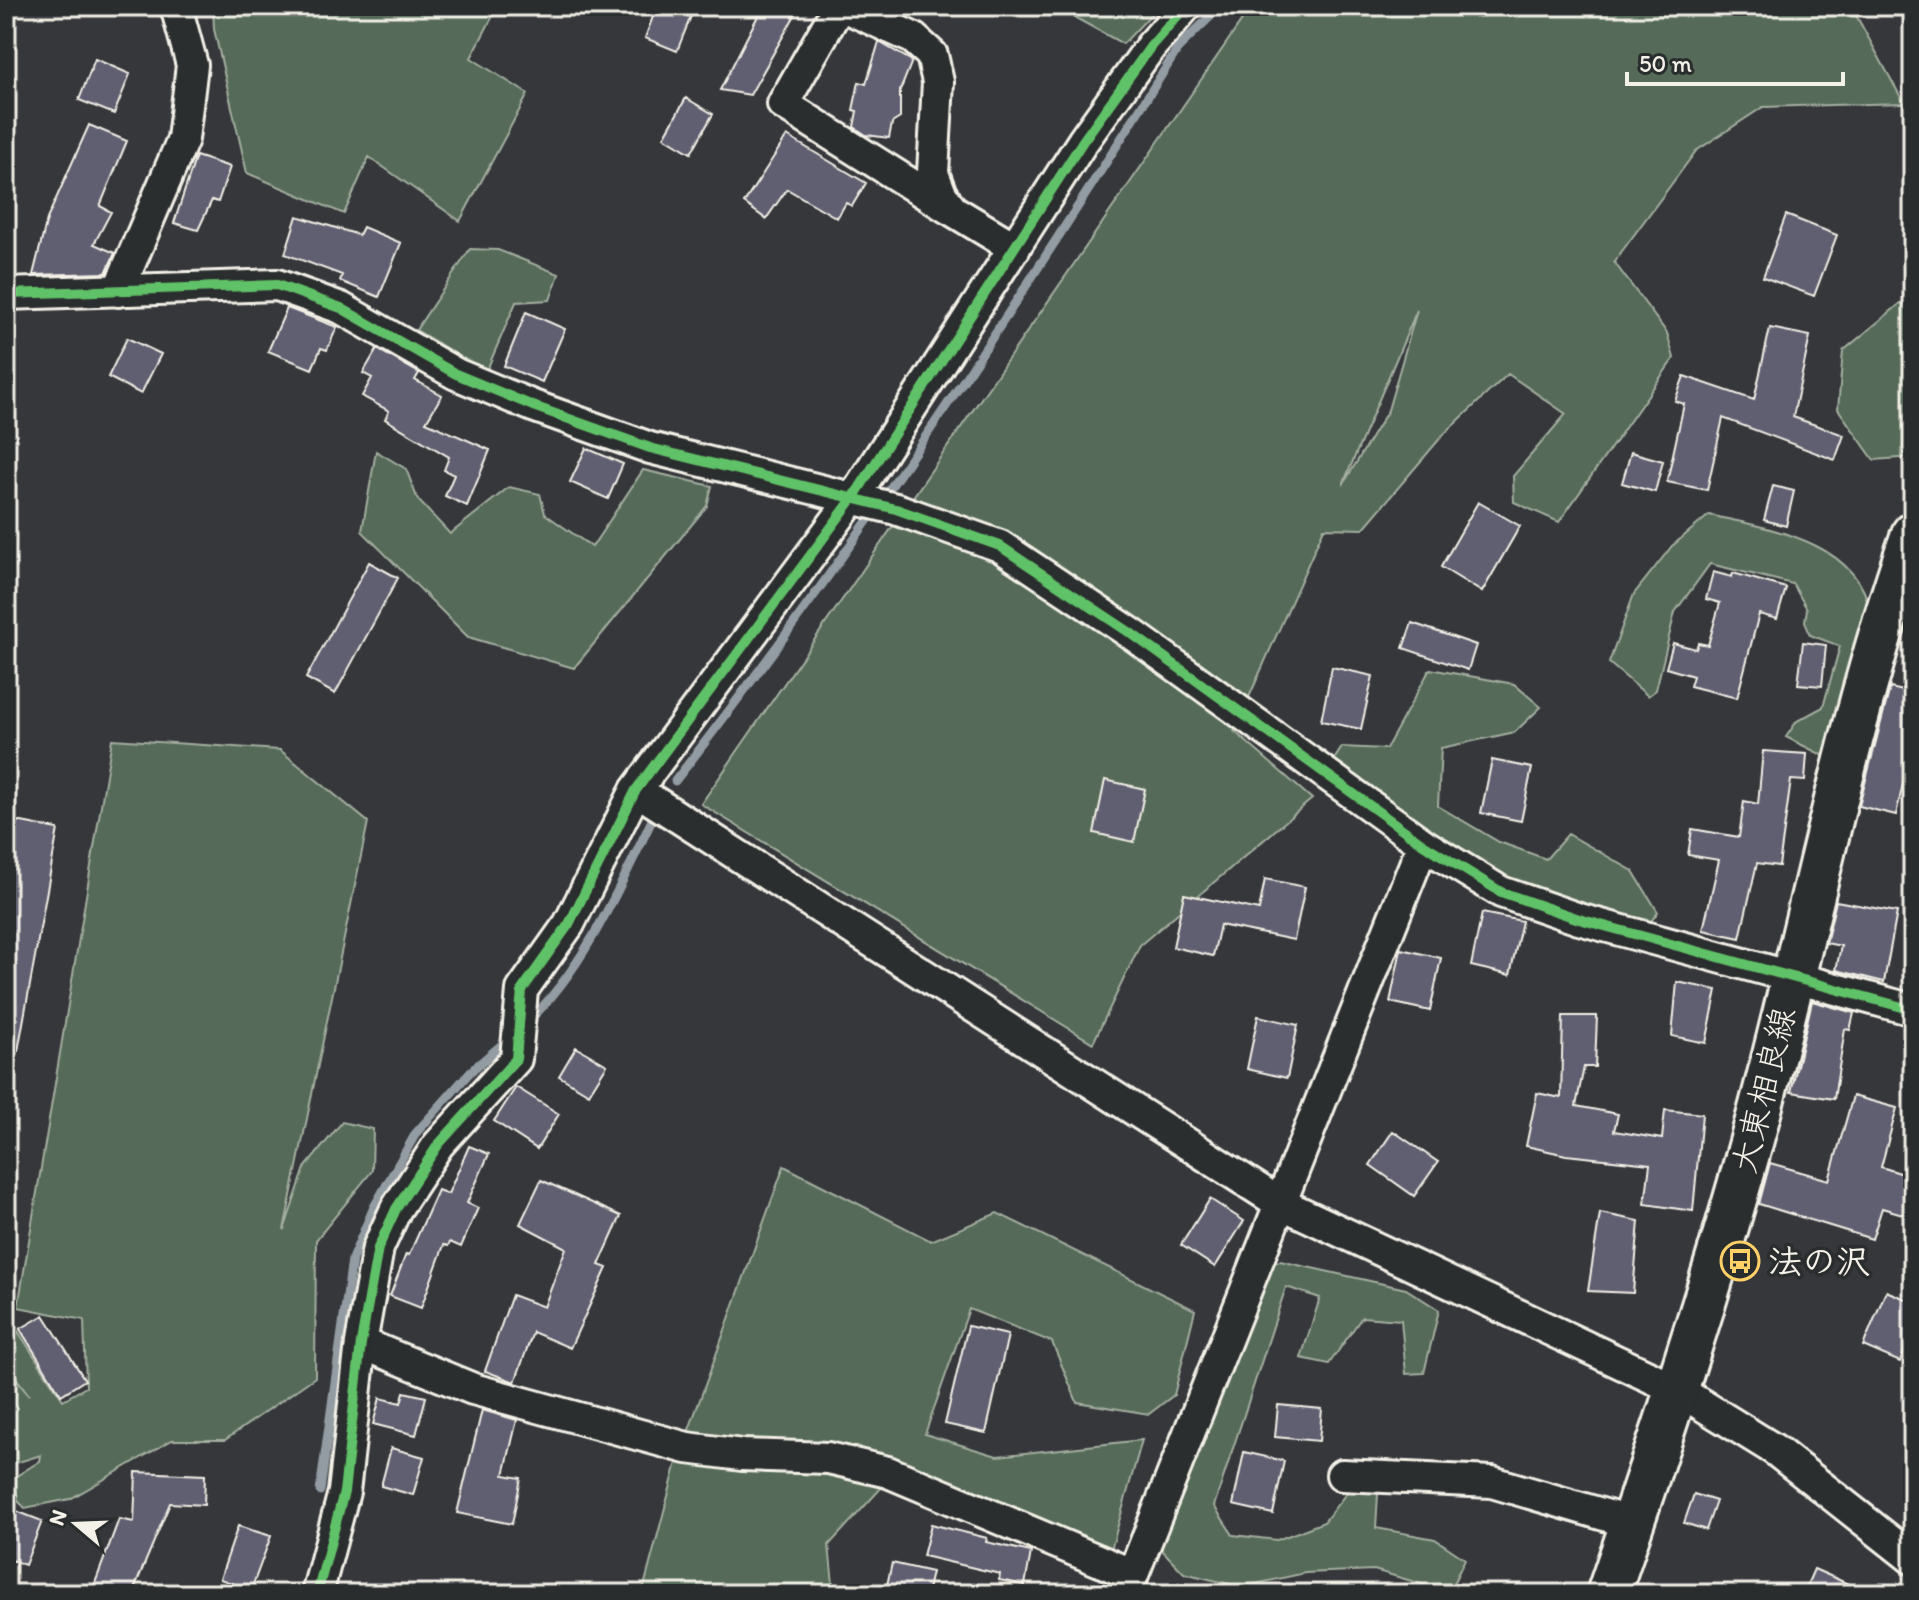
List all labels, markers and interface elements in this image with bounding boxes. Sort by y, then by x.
scale bar [1627,36,1843,86]
text: 50 m [1639,49,1692,78]
street label: 大東相良線 [1723,1003,1804,1178]
bus stop icon: 法の沢 [1719,1240,1761,1282]
place label: 法の沢 [1768,1241,1870,1282]
north arrow [36,1484,116,1564]
text: N [42,1506,73,1529]

